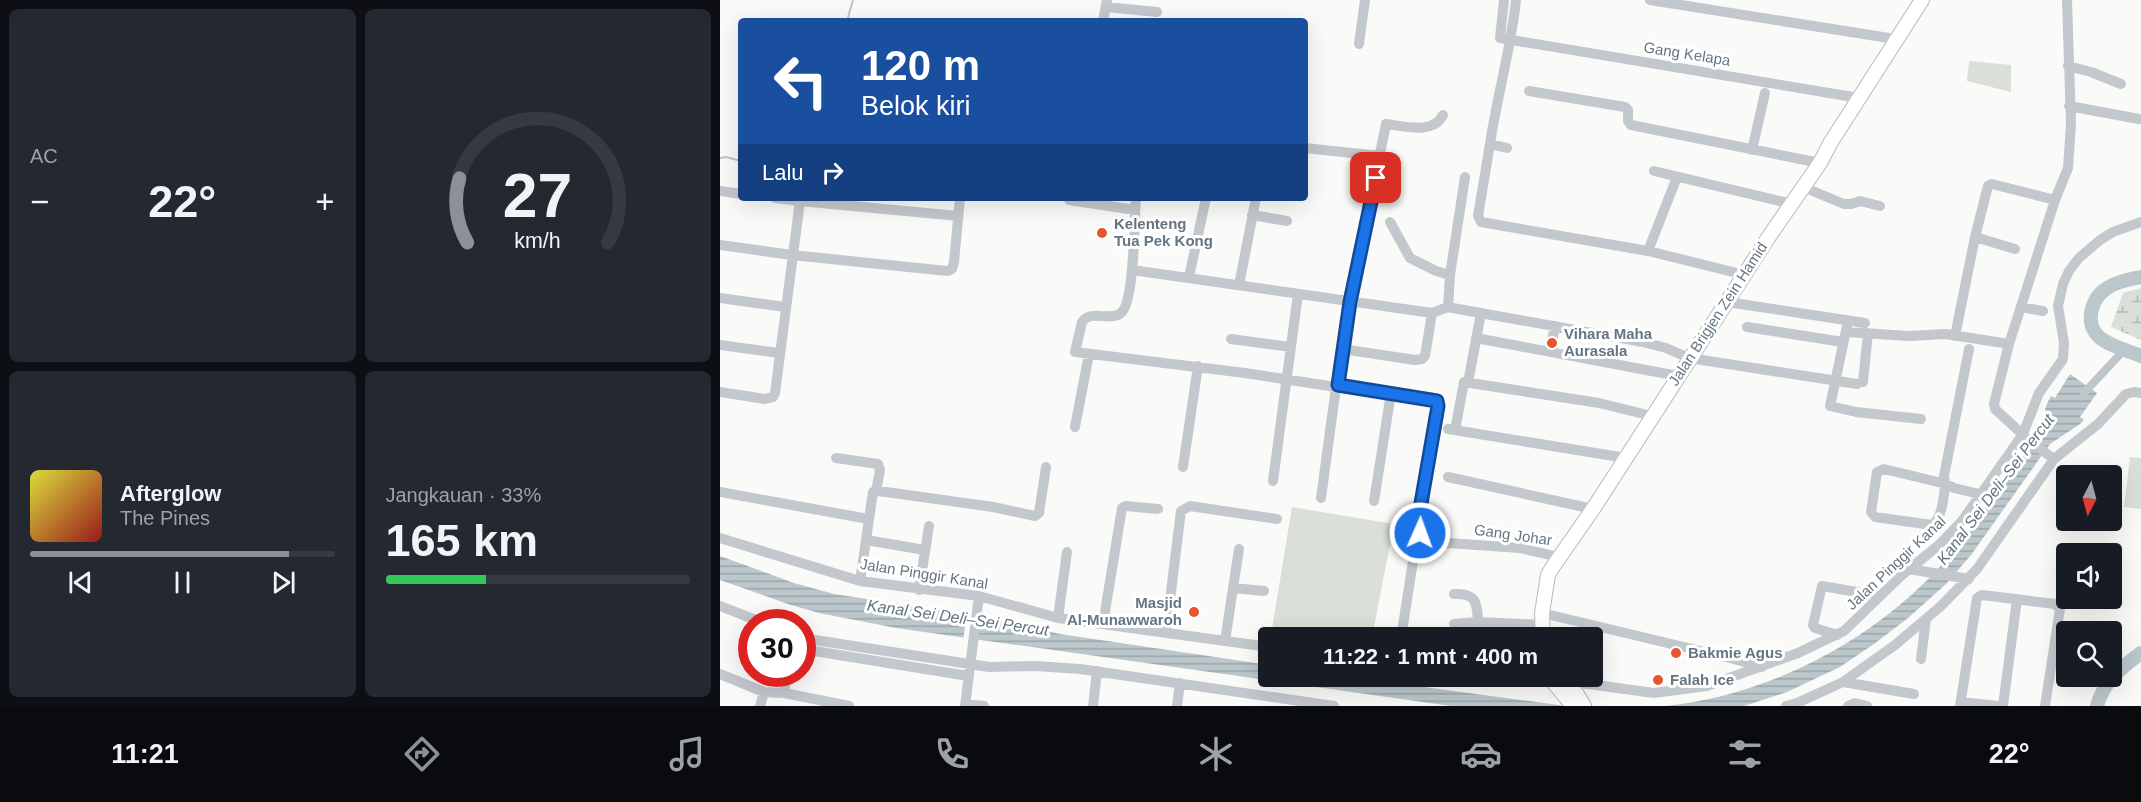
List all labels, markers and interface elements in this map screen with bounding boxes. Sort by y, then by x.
street label: Gang Kelapa [1642,38,1732,69]
icon: left [762,42,840,120]
text: 120 m [861,42,980,89]
text: Belok kiri [861,91,971,121]
text: AC [30,145,58,167]
pin [1350,152,1401,203]
icon: right [816,156,849,189]
text: Lalu [762,160,804,185]
text: 27 [503,161,572,230]
icon: arrive [1359,161,1392,194]
text: 22° [148,176,216,227]
text: − [30,183,49,220]
text: + [315,183,335,220]
place label: Kelenteng Tua Pek Kong [1114,215,1213,249]
marker: Kelenteng Tua Pek Kong [1095,226,1109,240]
text: km/h [515,229,561,253]
street label: Jalan Brigjen Zein Hamid [1665,239,1770,389]
place label: Vihara Maha Aurasala [1564,325,1653,359]
marker: Vihara Maha Aurasala [1545,336,1559,350]
water label: Kanal Sei Deli–Sei Percut [1933,411,2058,568]
north arrow [2056,465,2122,531]
map controls [2056,465,2122,687]
text: Afterglow [120,481,221,506]
text: Jangkauan · 33% [386,484,541,506]
position arrow [1388,501,1452,565]
text: The Pines [120,507,210,529]
street label: Jalan Pinggir Kanal [1843,512,1949,613]
text: 165 km [386,515,538,566]
street label: Gang Johar [1473,521,1553,548]
button: sound [2056,543,2122,609]
street label: Jalan Pinggir Kanal [859,555,989,592]
icon: previous [64,566,97,599]
icon: pause [166,566,199,599]
icon: next [267,566,300,599]
place label: Masjid Al-Munawwaroh [1067,594,1182,628]
water label: Kanal Sei Deli–Sei Percut [866,596,1050,639]
marker: Masjid Al-Munawwaroh [1187,605,1201,619]
speed limit sign: 30 [738,609,816,687]
button: search [2056,621,2122,687]
text: 11:22 · 1 mnt · 400 m [1323,644,1538,669]
place label: Bakmie Agus [1688,644,1782,661]
marker: Bakmie Agus [1669,646,1683,660]
place label: Falah Ice [1670,671,1734,688]
marker: Falah Ice [1651,673,1665,687]
icon: directions [401,733,443,775]
icon: music [666,733,708,775]
icon: phone [931,733,973,775]
icon: climate [1195,733,1237,775]
icon: car [1460,733,1502,775]
icon: filters [1724,733,1766,775]
text: 11:21 [111,739,179,769]
text: 22° [1989,739,2030,769]

